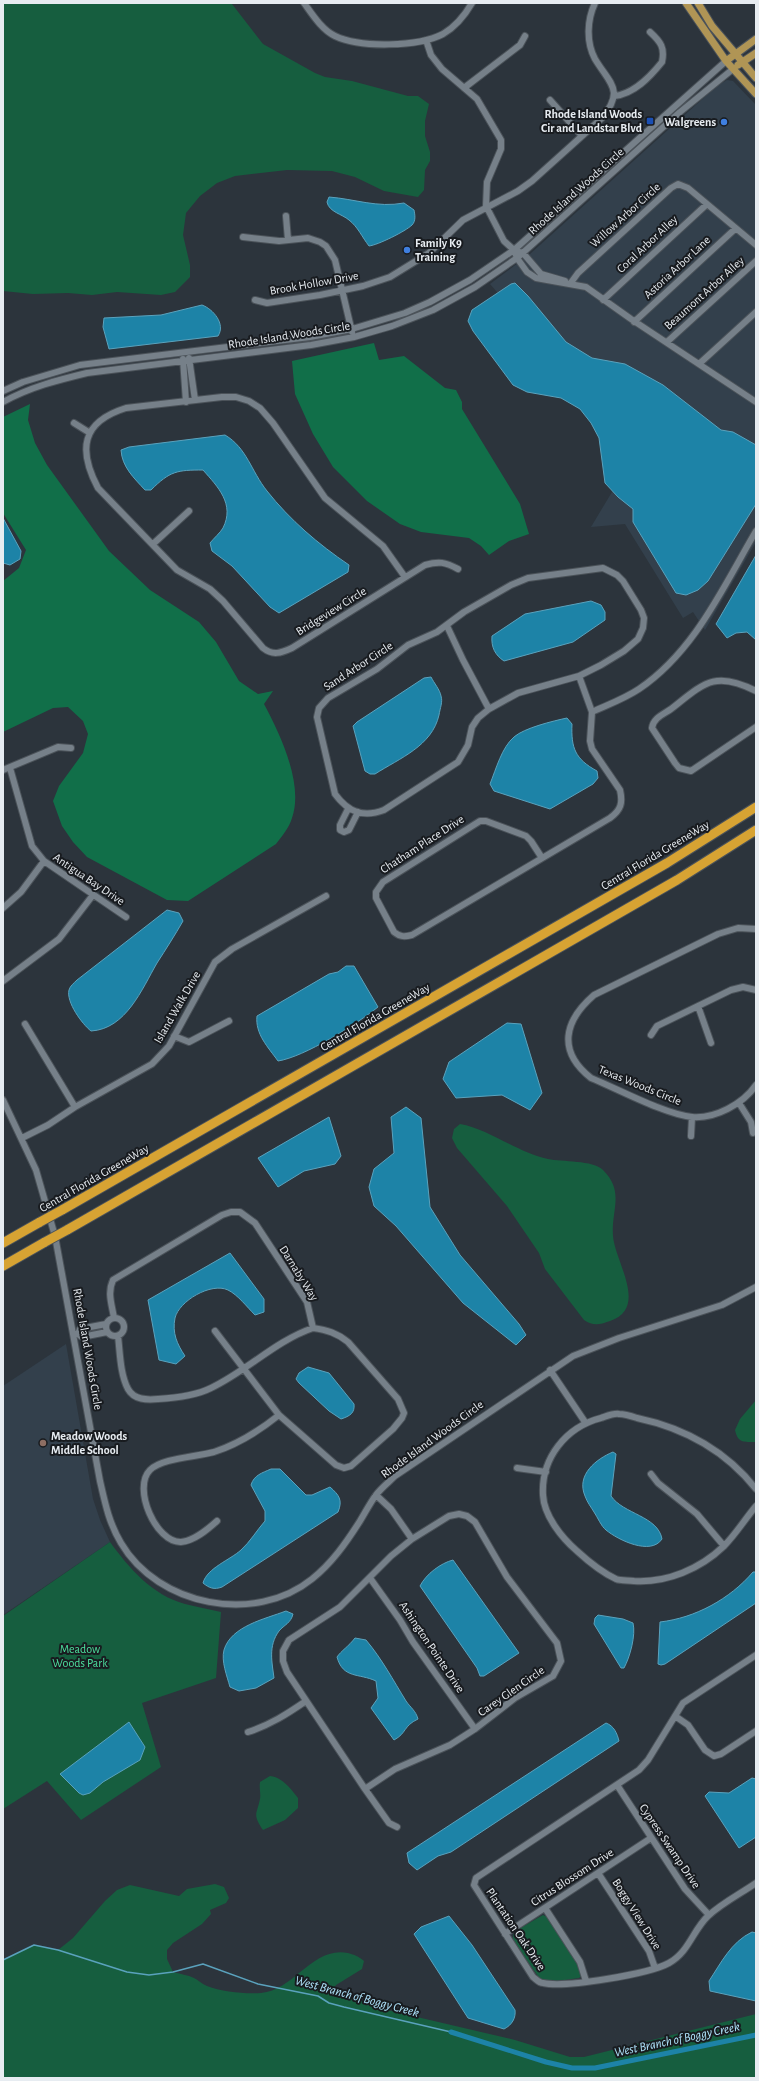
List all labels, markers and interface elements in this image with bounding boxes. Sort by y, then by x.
place label: Rhode Island Woods Cir and Landstar Blvd [541,108,643,134]
marker: Rhode Island Woods Cir and Landstar Blvd [645,116,655,126]
place label: Walgreens [664,116,716,128]
marker: Walgreens [719,117,729,127]
street label: Rhode Island Woods Circle [526,145,626,237]
street label: Willow Arbor Circle [588,180,662,250]
street label: Coral Arbor Alley [614,213,680,276]
street label: Astoria Arbor Lane [642,233,712,301]
place label: Family K9 Training [415,237,462,263]
marker: Family K9 Training [402,245,412,255]
street label: Beaumont Arbor Alley [662,254,747,333]
street label: Brook Hollow Drive [269,269,359,297]
street label: Rhode Island Woods Circle [227,319,351,351]
street label: Bridgeview Circle [294,585,368,637]
street label: Sand Arbor Circle [321,639,395,693]
street label: Chatham Place Drive [378,813,466,875]
street label: Central Florida GreeneWay [599,818,712,893]
street label: Antigua Bay Drive [51,851,127,908]
street label: Island Walk Drive [152,969,202,1045]
street label: Central Florida GreeneWay [318,981,432,1054]
street label: Texas Woods Circle [597,1063,683,1107]
street label: Central Florida GreeneWay [37,1142,151,1215]
street label: Darnaby Way [277,1243,321,1303]
street label: Rhode Island Woods Circle [71,1287,105,1411]
street label: Rhode Island Woods Circle [379,1398,485,1480]
place label: Meadow Woods Middle School [51,1430,128,1456]
marker: Meadow Woods Middle School [38,1438,48,1448]
street label: Ashington Pointe Drive [397,1599,467,1695]
park label: Meadow Woods Park [52,1643,108,1669]
street label: Carey Glen Circle [476,1664,547,1719]
street label: Cypress Swamp Drive [637,1802,703,1891]
street label: Citrus Blossom Drive [529,1846,615,1908]
street label: Boggy View Drive [610,1876,664,1952]
street label: Plantation Oak Drive [484,1886,548,1972]
water label: West Branch of Boggy Creek [293,1974,421,2020]
water label: West Branch of Boggy Creek [613,2020,741,2060]

